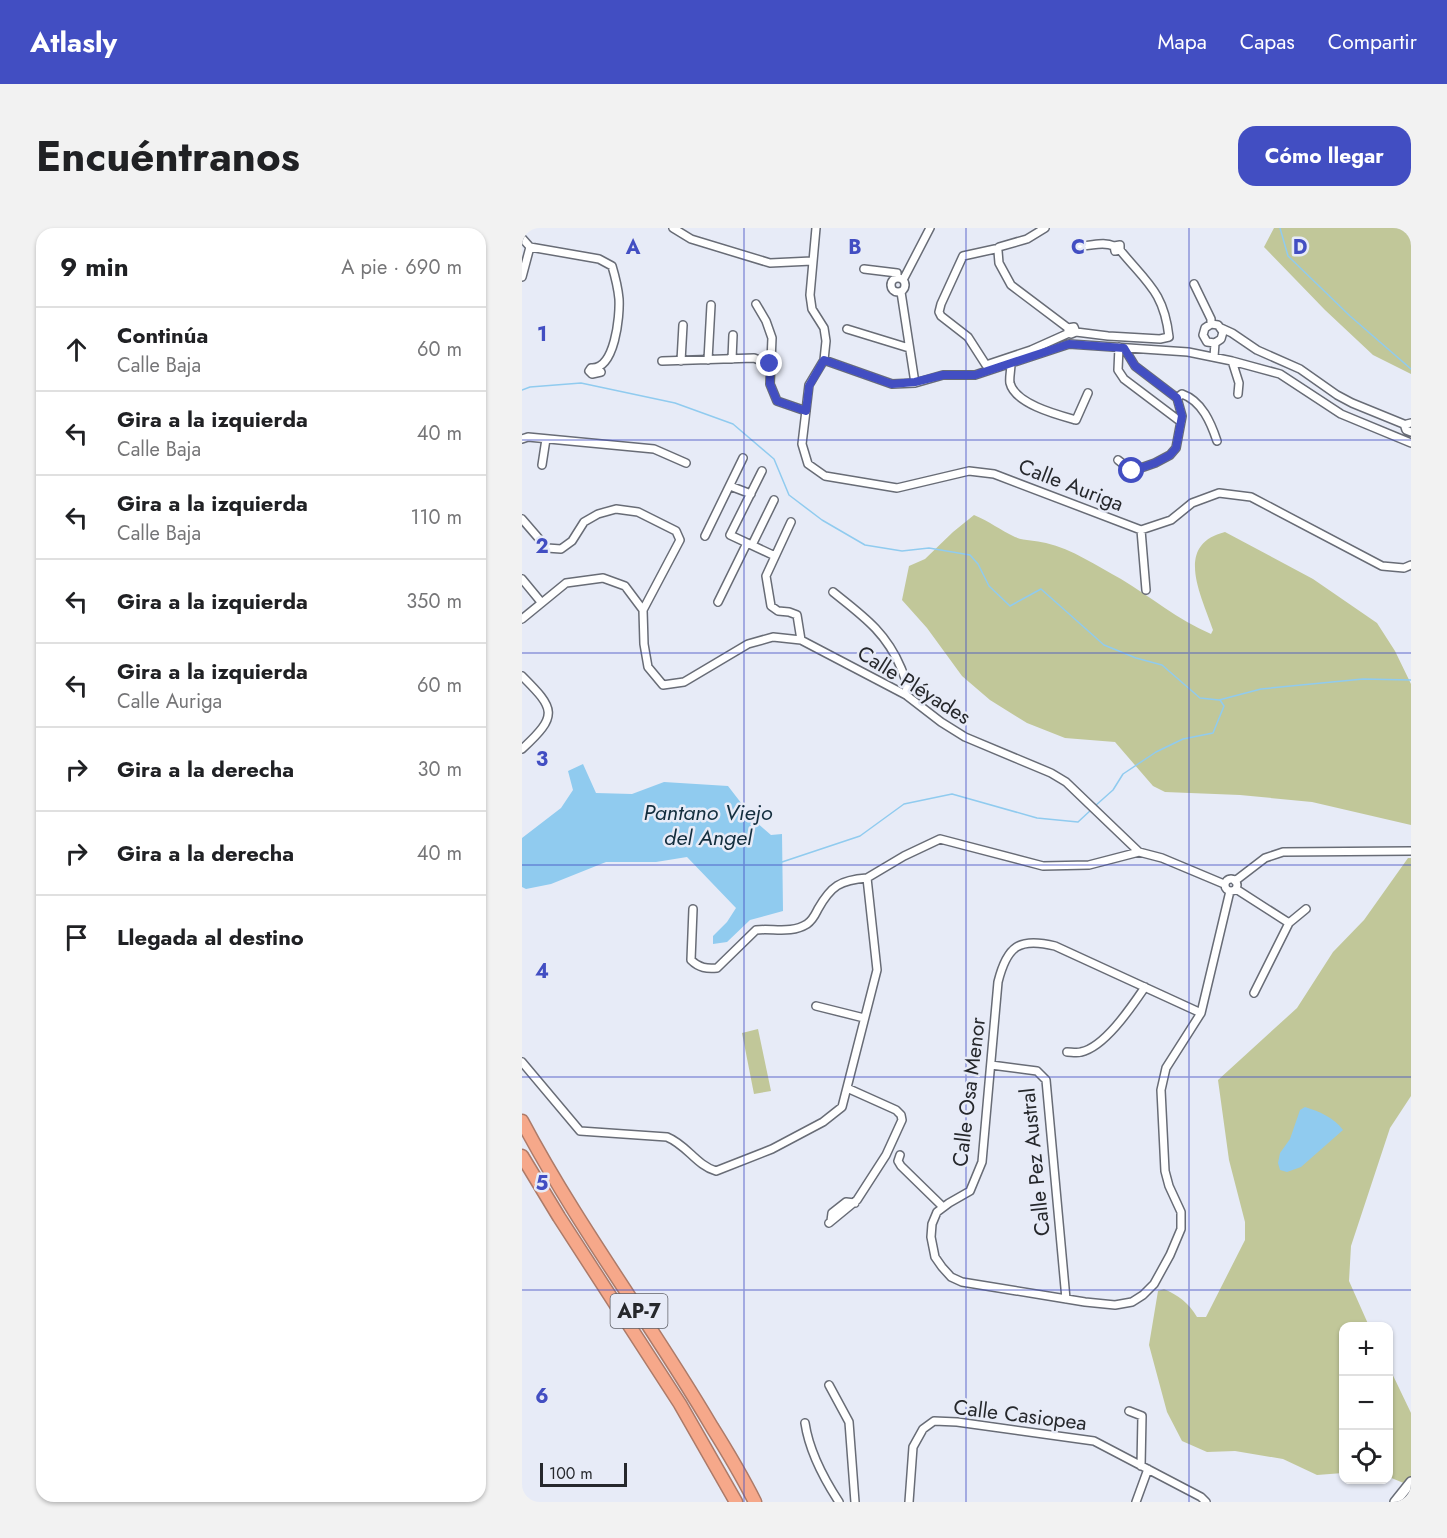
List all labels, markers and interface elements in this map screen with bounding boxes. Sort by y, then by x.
text: Atlasly [30,22,117,63]
text: Mapa [1158,27,1207,57]
text: Capas [1240,27,1295,57]
text: Compartir [1328,27,1417,57]
text: Encuéntranos [36,126,300,187]
button: Cómo llegar [1238,126,1411,186]
text: A [625,233,641,262]
text: B [848,233,862,262]
text: C [1071,233,1085,262]
text: D [1293,233,1307,262]
text: 9 min [60,248,129,286]
text: A pie · 690 m [341,253,462,282]
text: Continúa [117,319,208,351]
text: 1 [537,320,547,349]
icon: ahead [60,333,93,366]
text: 60 m [417,335,462,364]
route end [756,350,782,376]
text: Calle Baja [117,351,201,380]
text: Gira a la izquierda [117,403,308,435]
icon: left [60,417,93,450]
text: 40 m [417,419,462,448]
text: Calle Baja [117,435,201,464]
street label: Calle Auriga [1014,451,1128,519]
route start [1118,457,1144,483]
text: Gira a la izquierda [117,487,308,519]
icon: left [60,501,93,534]
text: 110 m [410,503,462,532]
text: Calle Baja [117,519,201,548]
text: 2 [535,532,549,561]
icon: left [60,585,93,618]
text: Gira a la izquierda [117,585,308,617]
text: 350 m [406,587,462,616]
street label: Calle Pléyades [851,638,977,732]
text: Gira a la izquierda [117,655,308,687]
icon: left [60,669,93,702]
text: 60 m [417,671,462,700]
text: Calle Auriga [117,687,222,716]
text: 3 [536,745,548,774]
icon: right [60,753,93,786]
text: Gira a la derecha [117,753,294,785]
text: 30 m [417,755,462,784]
water label: Pantano Viejo del Angel [644,796,773,853]
icon: right [60,837,93,870]
text: Gira a la derecha [117,837,294,869]
text: 40 m [417,839,462,868]
icon: arrive [60,921,93,954]
text: Llegada al destino [117,921,304,953]
text: 4 [535,957,549,986]
street label: Calle Osa Menor [945,1015,993,1168]
street label: Calle Pez Austral [1012,1086,1058,1238]
text: 5 [536,1169,549,1198]
road number: AP-7 [610,1294,668,1328]
map controls [1339,1322,1393,1484]
button: + [1339,1322,1393,1376]
button: − [1339,1376,1393,1430]
text: 6 [535,1382,549,1411]
street label: Calle Casiopea [952,1392,1088,1438]
button: locate [1339,1430,1393,1484]
scale bar [540,1460,627,1488]
text: 100 m [549,1462,593,1485]

